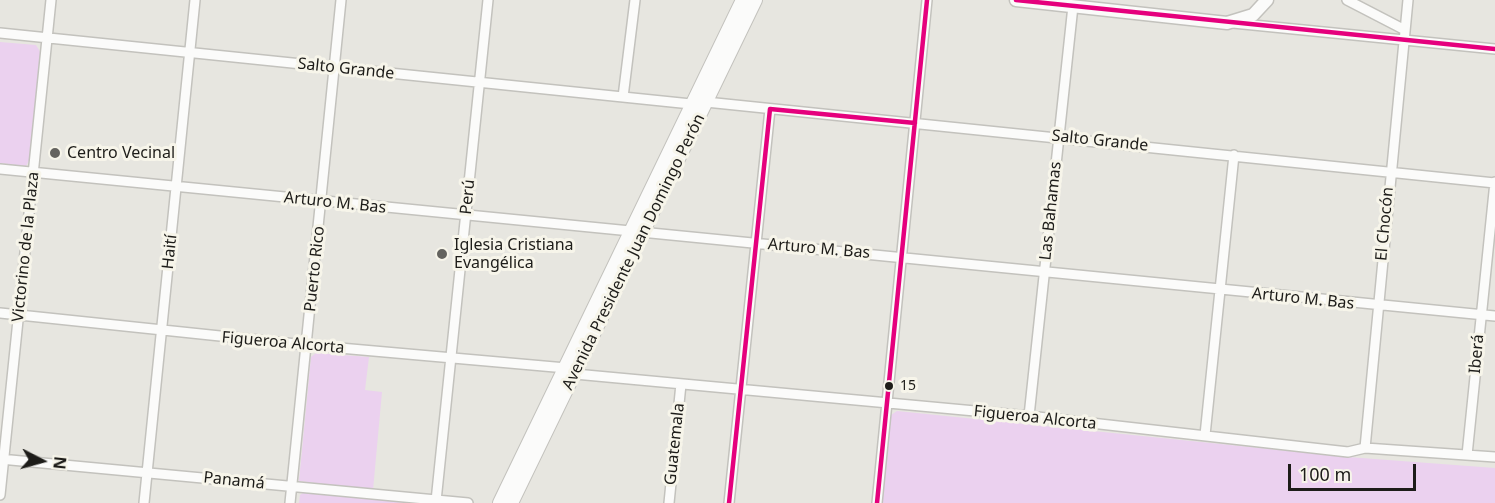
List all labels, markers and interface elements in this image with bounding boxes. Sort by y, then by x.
street label: Salto Grande [297,54,395,84]
street label: Avenida Presidente Juan Domingo Perón [559,111,709,393]
street label: Salto Grande [1051,126,1149,156]
place label: Centro Vecinal [67,143,175,163]
marker: Centro Vecinal [48,146,62,160]
street label: Las Bahamas [1036,161,1066,261]
street label: Victorino de la Plaza [9,171,43,323]
street label: Perú [457,178,479,216]
street label: El Chocón [1372,186,1398,262]
street label: Arturo M. Bas [283,188,387,218]
street label: Puerto Rico [301,225,329,313]
street label: Haití [159,234,181,270]
place label: Iglesia Cristiana Evangélica [454,235,574,273]
street label: Arturo M. Bas [767,235,871,263]
marker: Iglesia Cristiana Evangélica [435,247,449,261]
street label: Arturo M. Bas [1251,284,1355,314]
street label: Figueroa Alcorta [221,328,345,358]
street label: Iberá [1466,333,1488,375]
place label: 15 [900,378,916,394]
marker: 15 [883,380,895,392]
street label: Guatemala [661,402,689,486]
street label: Figueroa Alcorta [973,402,1097,434]
north arrow [12,431,72,491]
scale bar [1291,452,1418,490]
text: N [48,455,72,470]
text: 100 m [1299,462,1351,486]
street label: Panamá [202,468,266,494]

